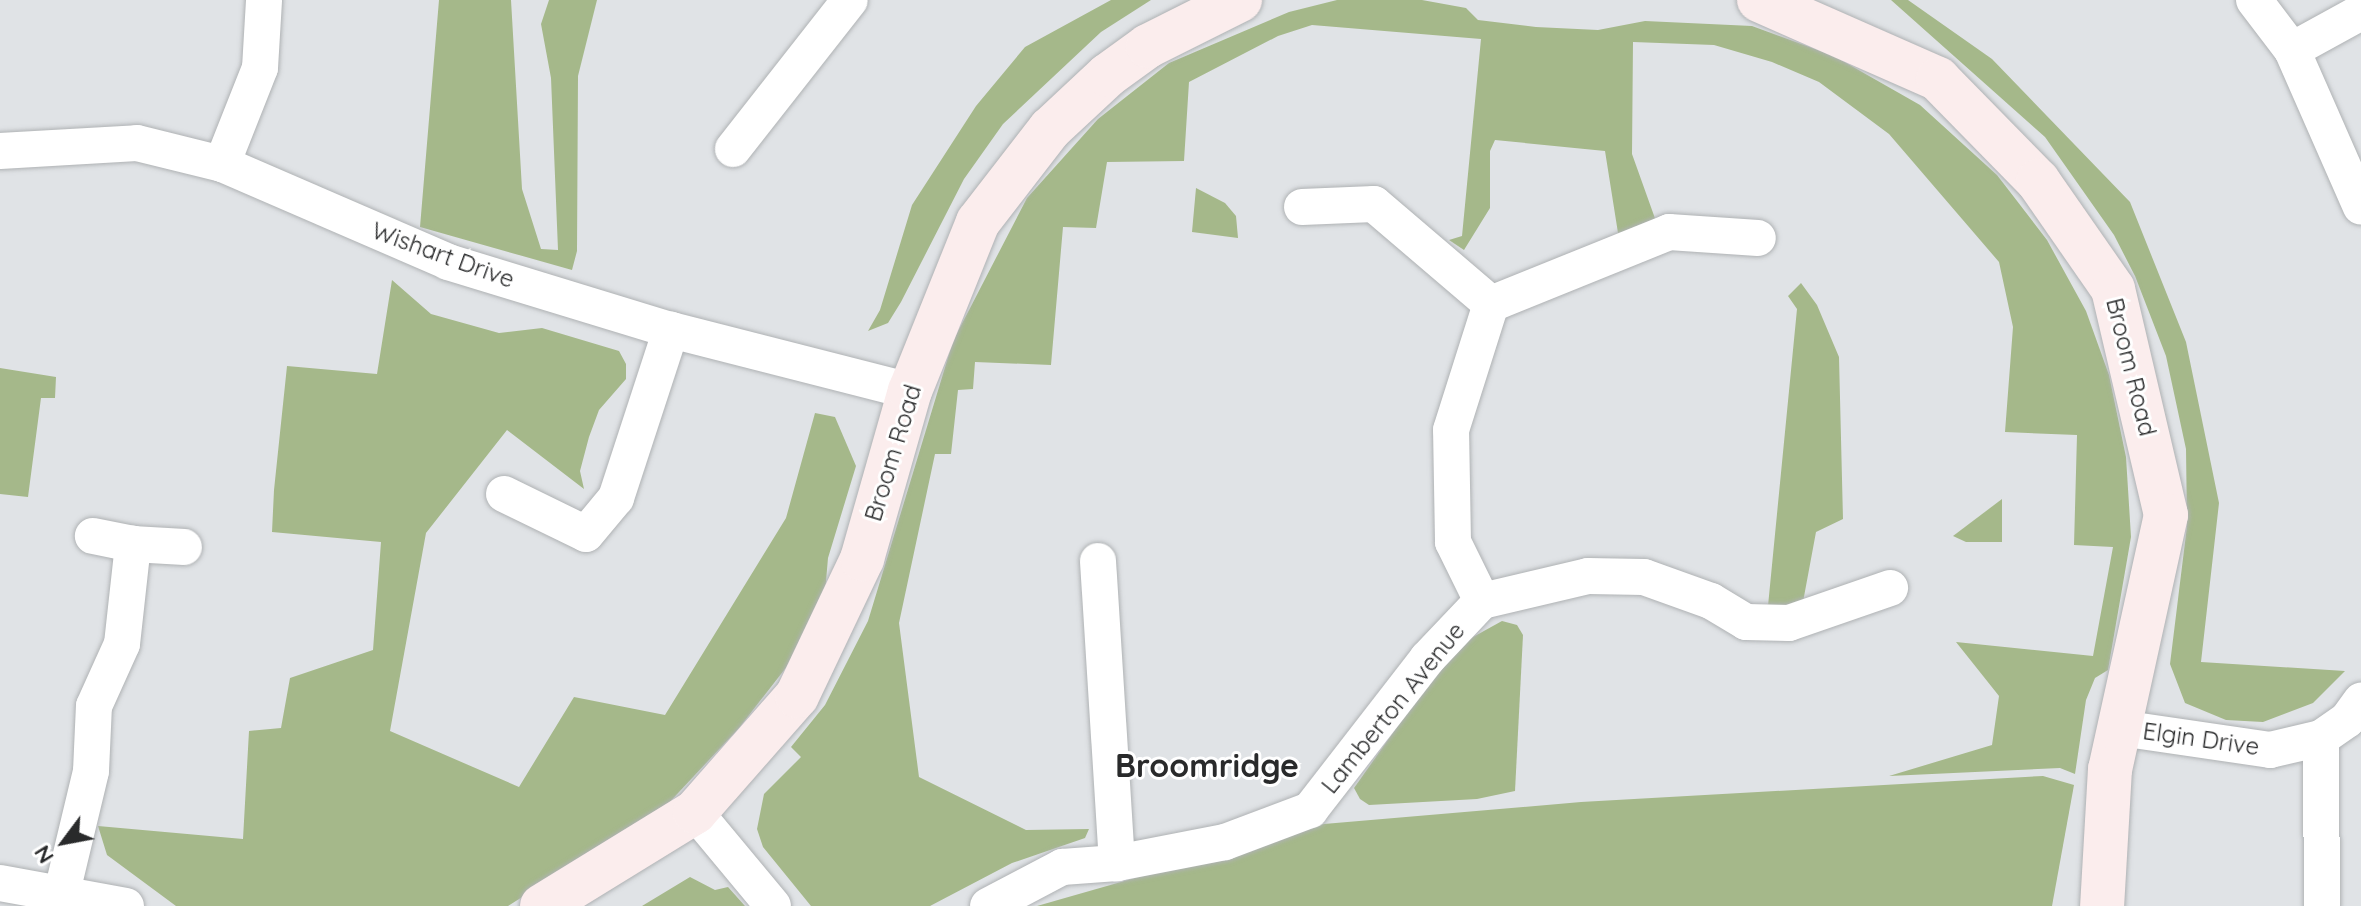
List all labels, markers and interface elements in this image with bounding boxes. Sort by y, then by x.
street label: Wishart Drive [368,216,518,294]
street label: Broom Road [2100,295,2162,439]
street label: Broom Road [859,381,927,525]
street label: Lamberton Avenue [1315,617,1471,799]
street label: Elgin Drive [2141,717,2261,761]
district label: Broomridge [1115,746,1299,784]
north arrow [24,802,104,882]
text: N [27,840,60,869]

